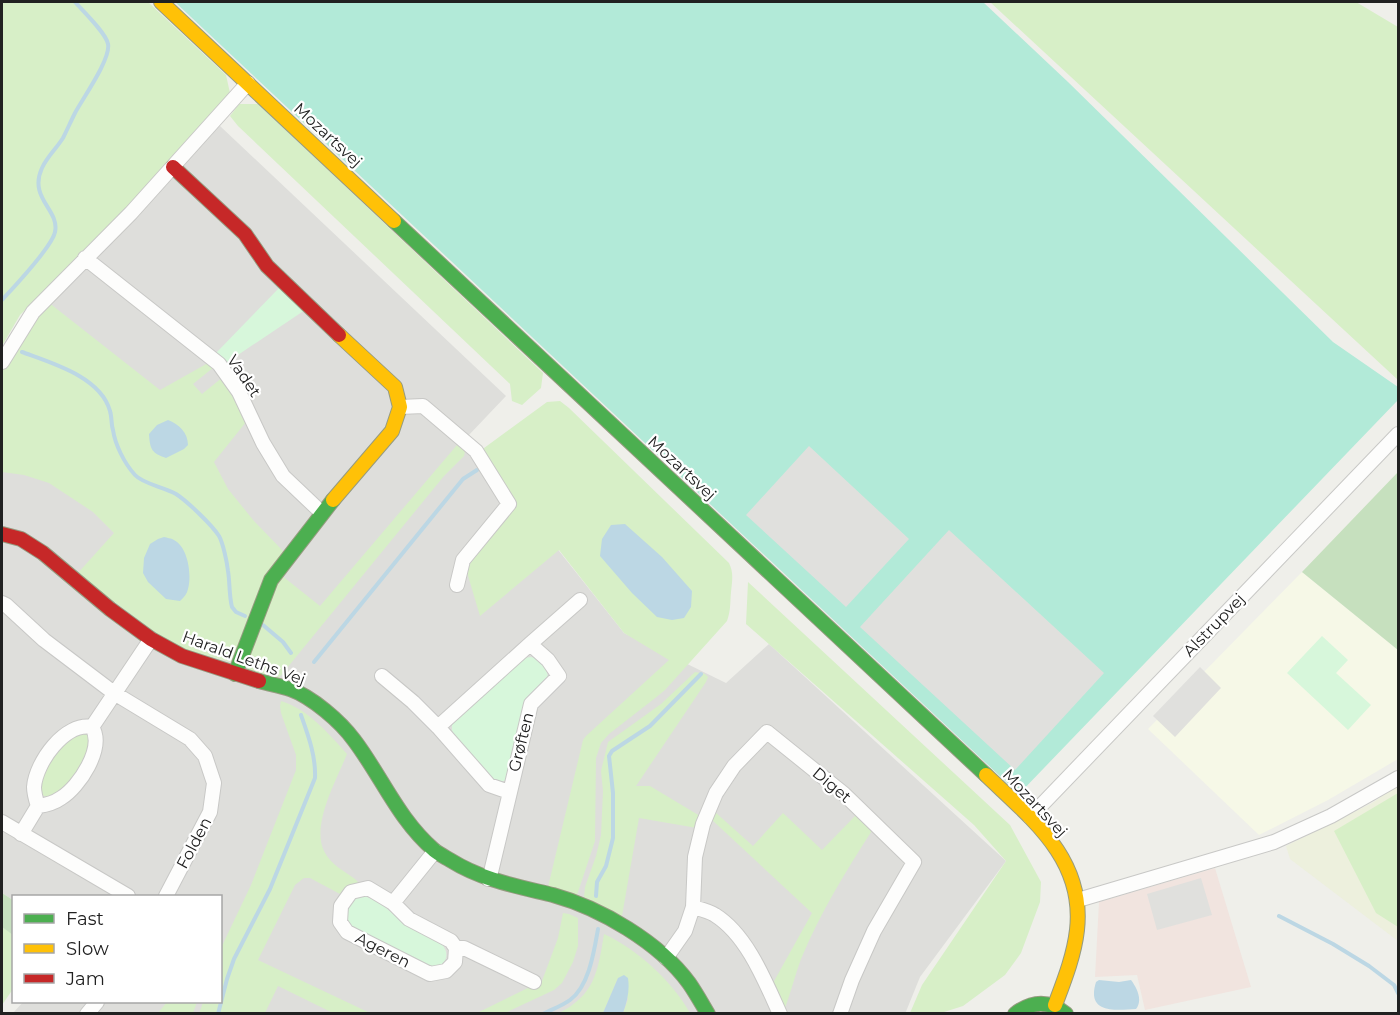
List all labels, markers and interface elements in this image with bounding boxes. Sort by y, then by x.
street label: Mozartsvej [290,99,366,171]
street label: Vadet [223,351,265,401]
street label: Mozartsvej [644,432,720,504]
street label: Alstrupvej [1179,590,1249,660]
street label: Harald Leths Vej [180,627,308,689]
street label: Grøften [504,710,538,774]
street label: Diget [809,763,856,807]
street label: Mozartsvej [999,765,1071,841]
street label: Folden [173,814,215,872]
legend [12,895,222,1003]
text: Fast [66,908,104,930]
street label: Ageren [353,928,413,972]
text: Slow [66,938,109,960]
text: Jam [65,968,105,990]

